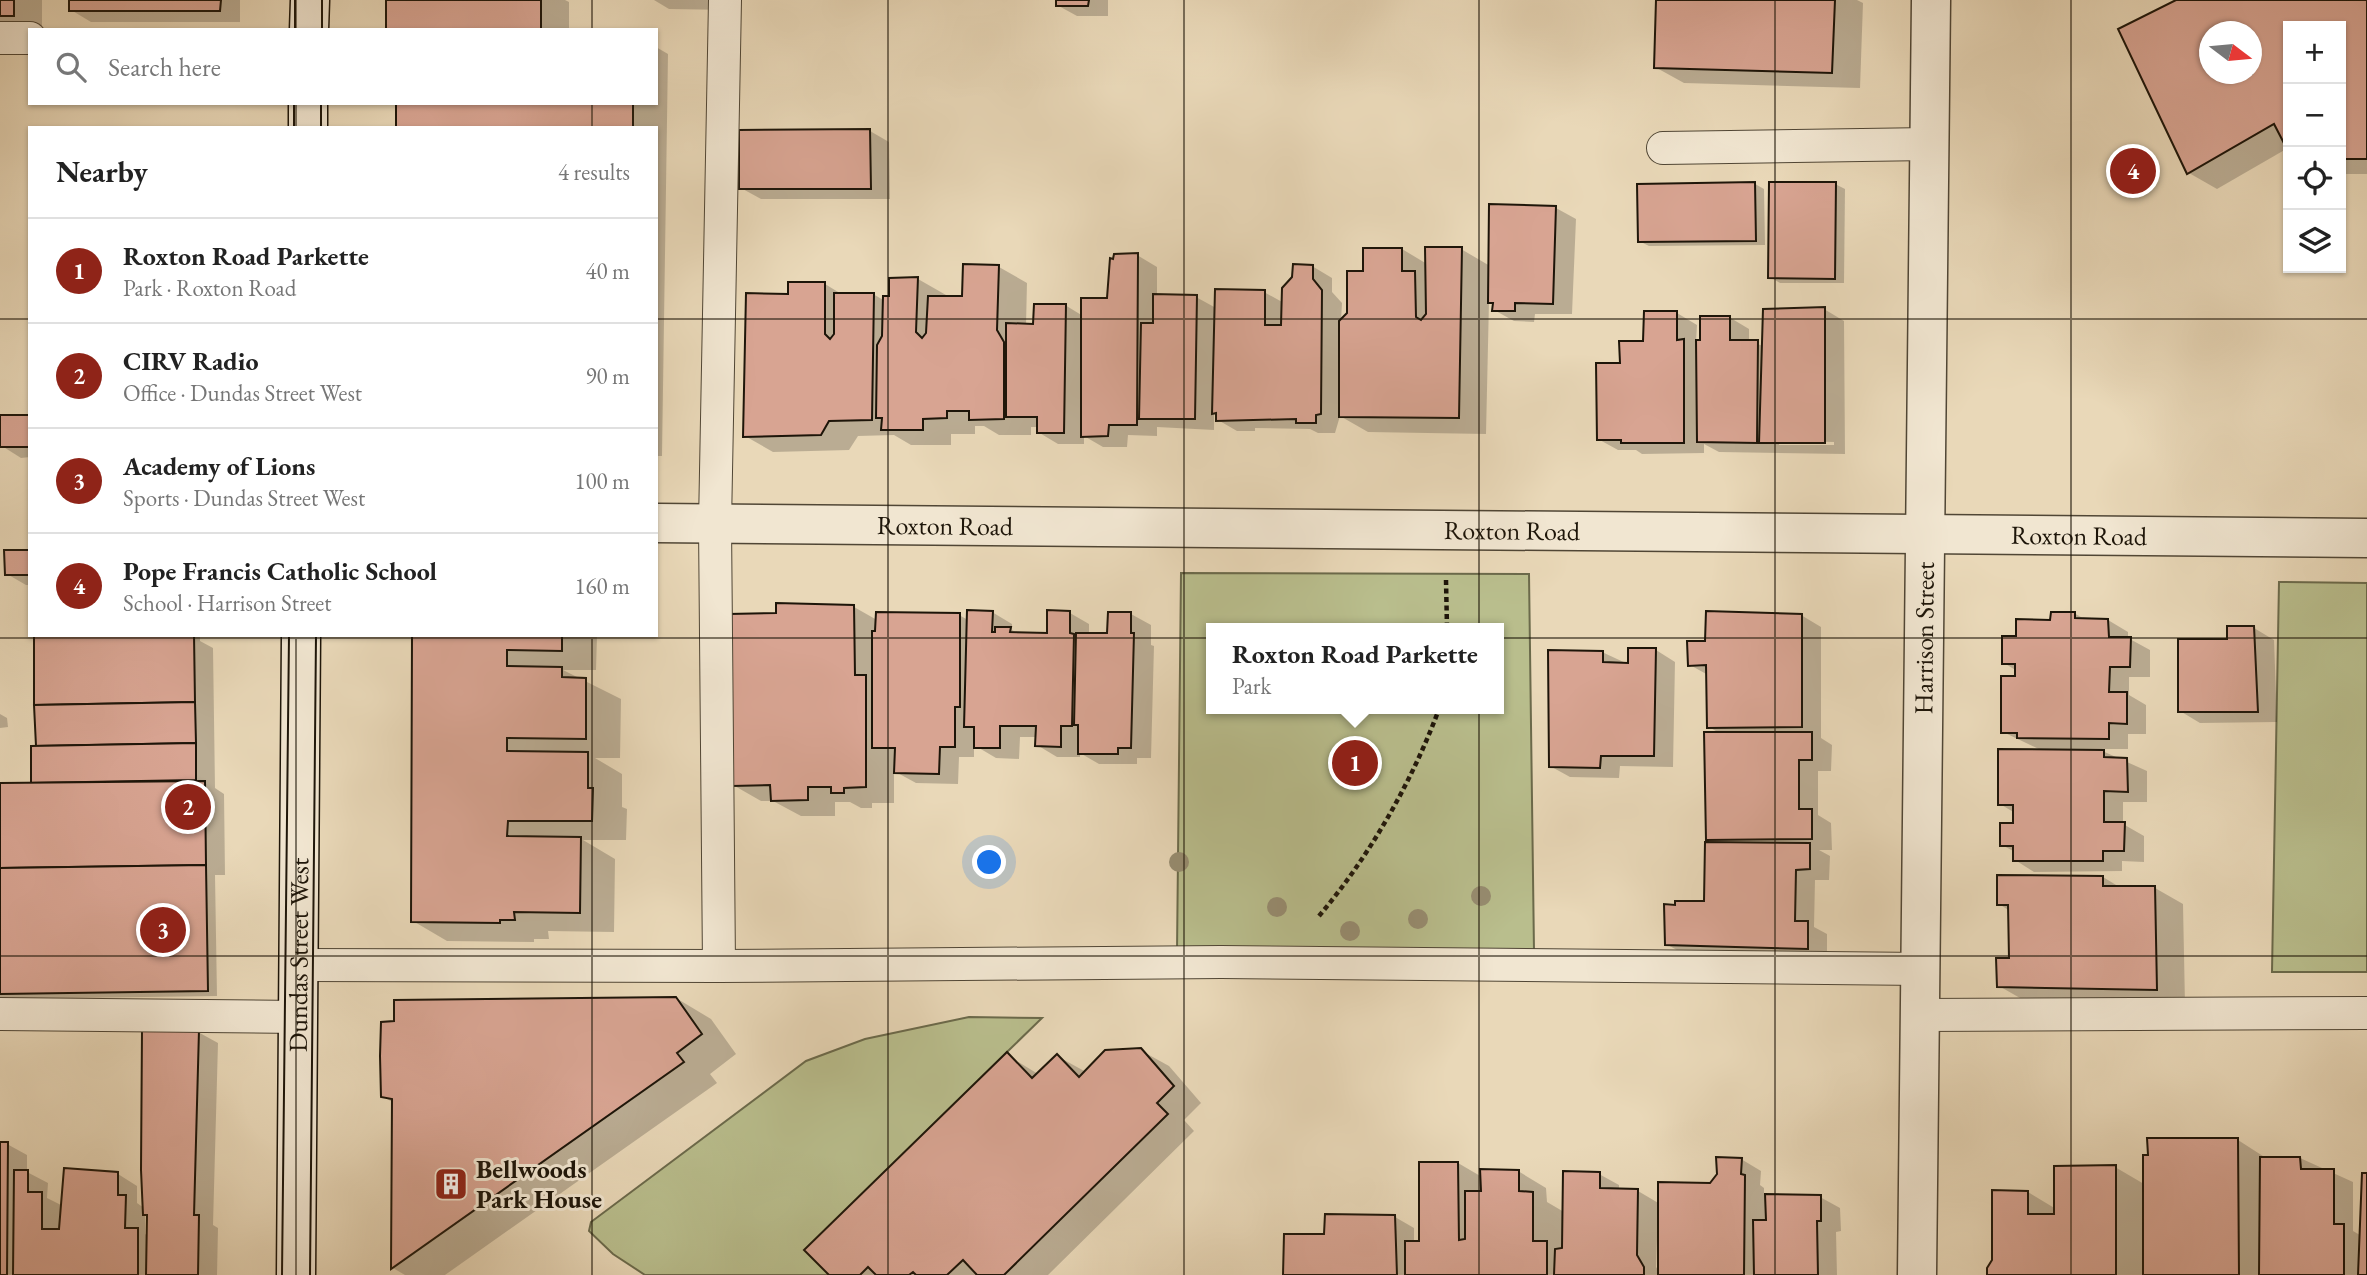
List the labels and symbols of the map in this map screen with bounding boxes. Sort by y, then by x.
north arrow [2199,21,2262,84]
pin: 4 [2110,145,2156,197]
street label: Roxton Road [877,508,1014,543]
street label: Roxton Road [1444,513,1581,548]
street label: Roxton Road [2011,518,2148,553]
street label: Harrison Street [1906,562,1942,715]
pin: 1 [1332,737,1378,789]
pin: 2 [165,781,211,833]
your location [972,845,1006,879]
street label: Dundas Street West [281,858,316,1052]
pin: 3 [140,904,186,956]
place label: Bellwoods Park House [476,1152,602,1216]
building icon: Bellwoods Park House [432,1165,470,1203]

